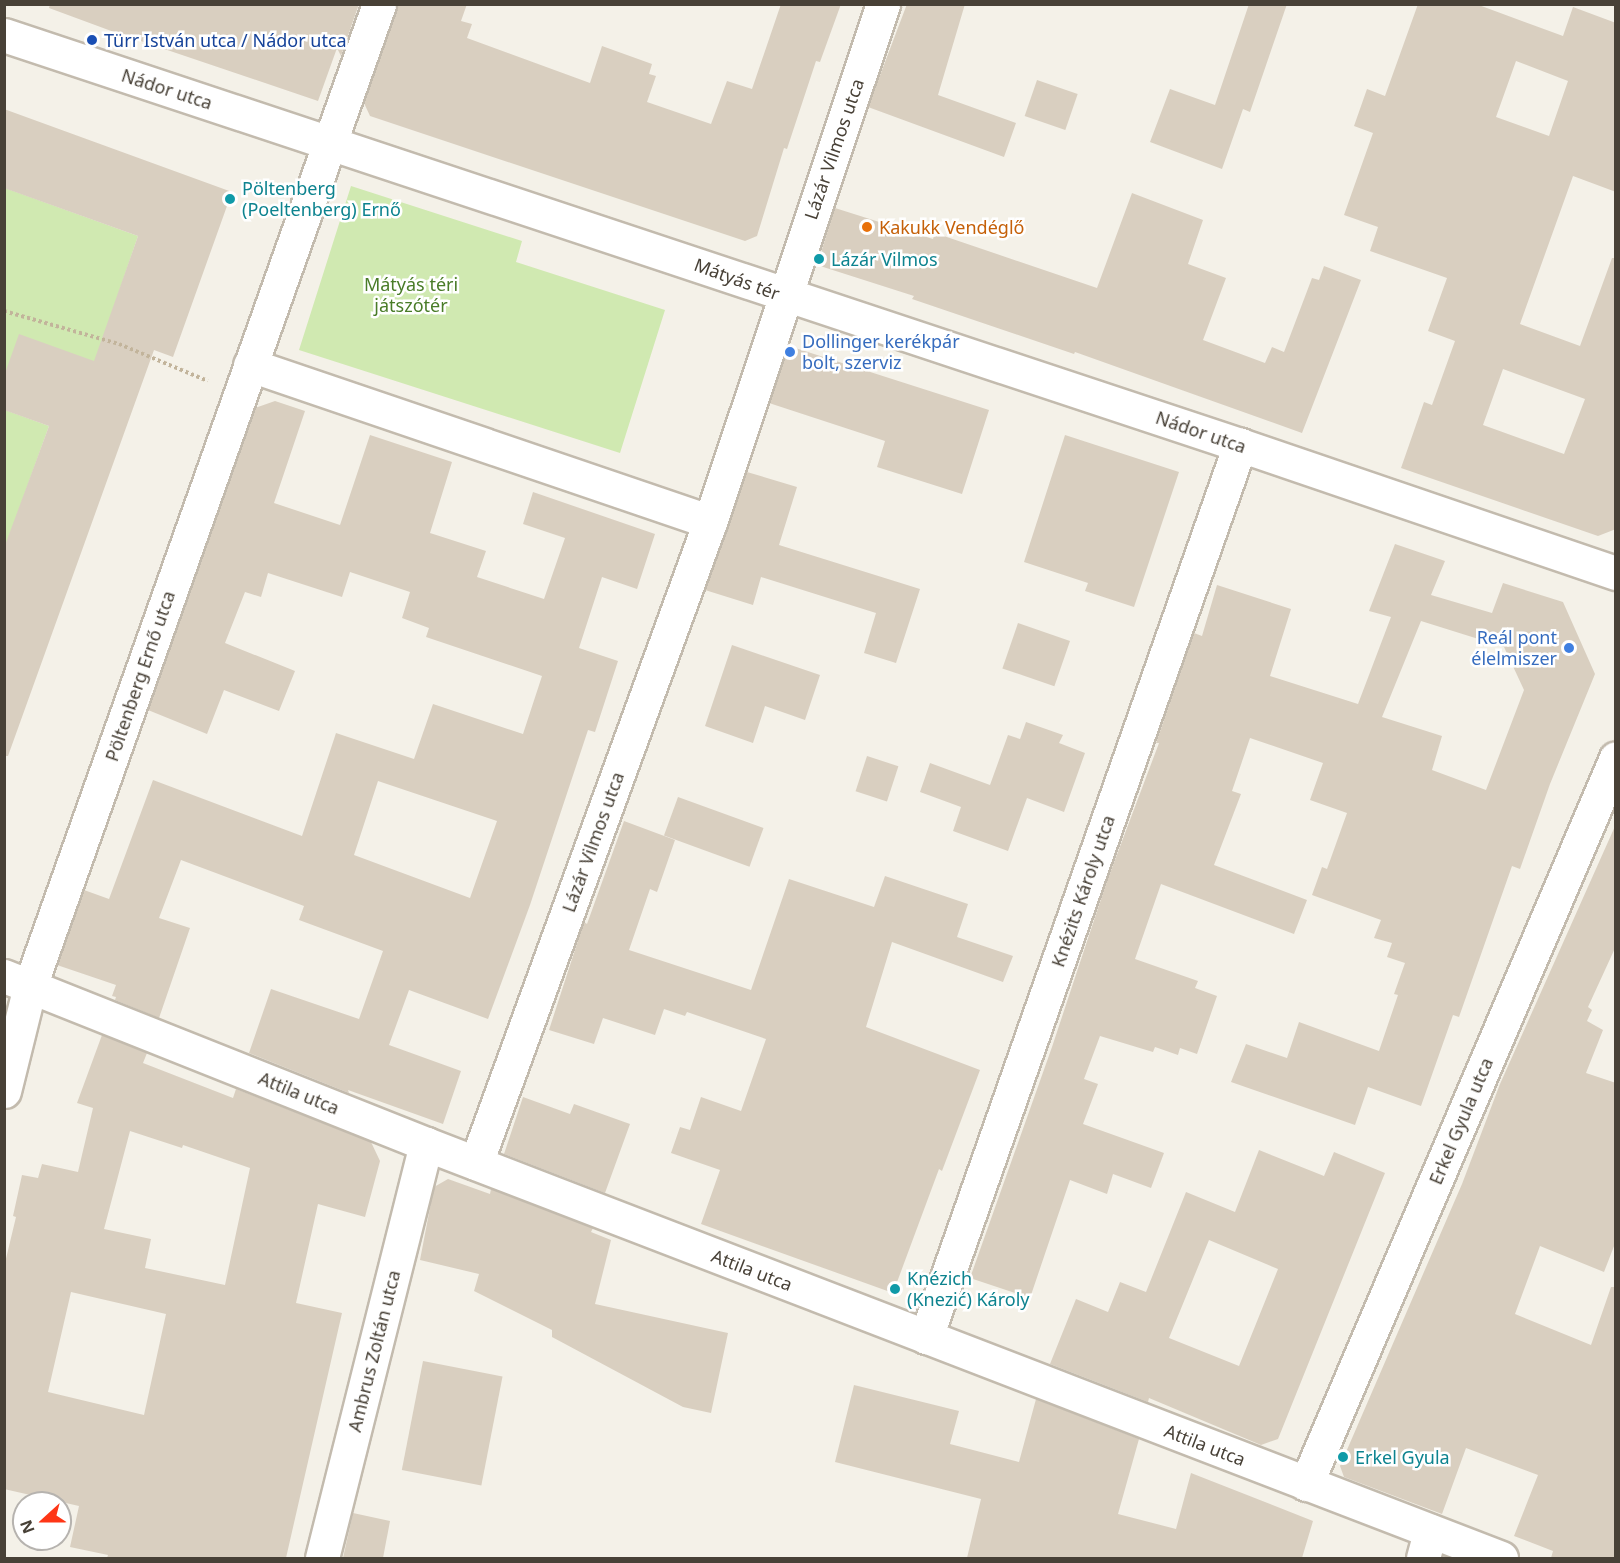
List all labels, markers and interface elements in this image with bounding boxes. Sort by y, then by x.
place label: Türr István utca / Nádor utca [104,29,347,51]
marker: Türr István utca / Nádor utca [85,33,99,47]
street label: Nádor utca [119,64,215,114]
street label: Lázár Vilmos utca [800,76,868,222]
place label: Pöltenberg (Poeltenberg) Ernő [242,178,401,220]
marker: Pöltenberg (Poeltenberg) Ernő [223,192,237,206]
place label: Kakukk Vendéglő [879,216,1024,238]
marker: Kakukk Vendéglő [860,220,874,234]
place label: Lázár Vilmos [831,248,938,270]
marker: Lázár Vilmos [812,252,826,266]
street label: Mátyás tér [691,254,783,304]
park label: Mátyás téri játszótér [364,274,458,316]
place label: Dollinger kerékpár bolt, szerviz [802,331,960,374]
marker: Dollinger kerékpár bolt, szerviz [783,345,797,359]
street label: Nádor utca [1153,406,1249,458]
street label: Pöltenberg Ernő utca [101,588,179,764]
place label: Reál pont élelmiszer [1471,627,1557,670]
marker: Reál pont élelmiszer [1562,641,1576,655]
street label: Lázár Vilmos utca [558,769,628,915]
street label: Knézits Károly utca [1047,812,1119,970]
street label: Erkel Gyula utca [1425,1054,1497,1188]
street label: Attila utca [256,1067,342,1119]
street label: Attila utca [708,1245,796,1295]
street label: Ambrus Zoltán utca [343,1268,405,1434]
place label: Knézich (Knezić) Károly [907,1268,1029,1310]
marker: Knézich (Knezić) Károly [888,1282,902,1296]
street label: Attila utca [1161,1420,1249,1470]
place label: Erkel Gyula [1355,1446,1450,1468]
marker: Erkel Gyula [1336,1450,1350,1464]
north arrow [12,1491,72,1551]
text: N [14,1517,40,1537]

